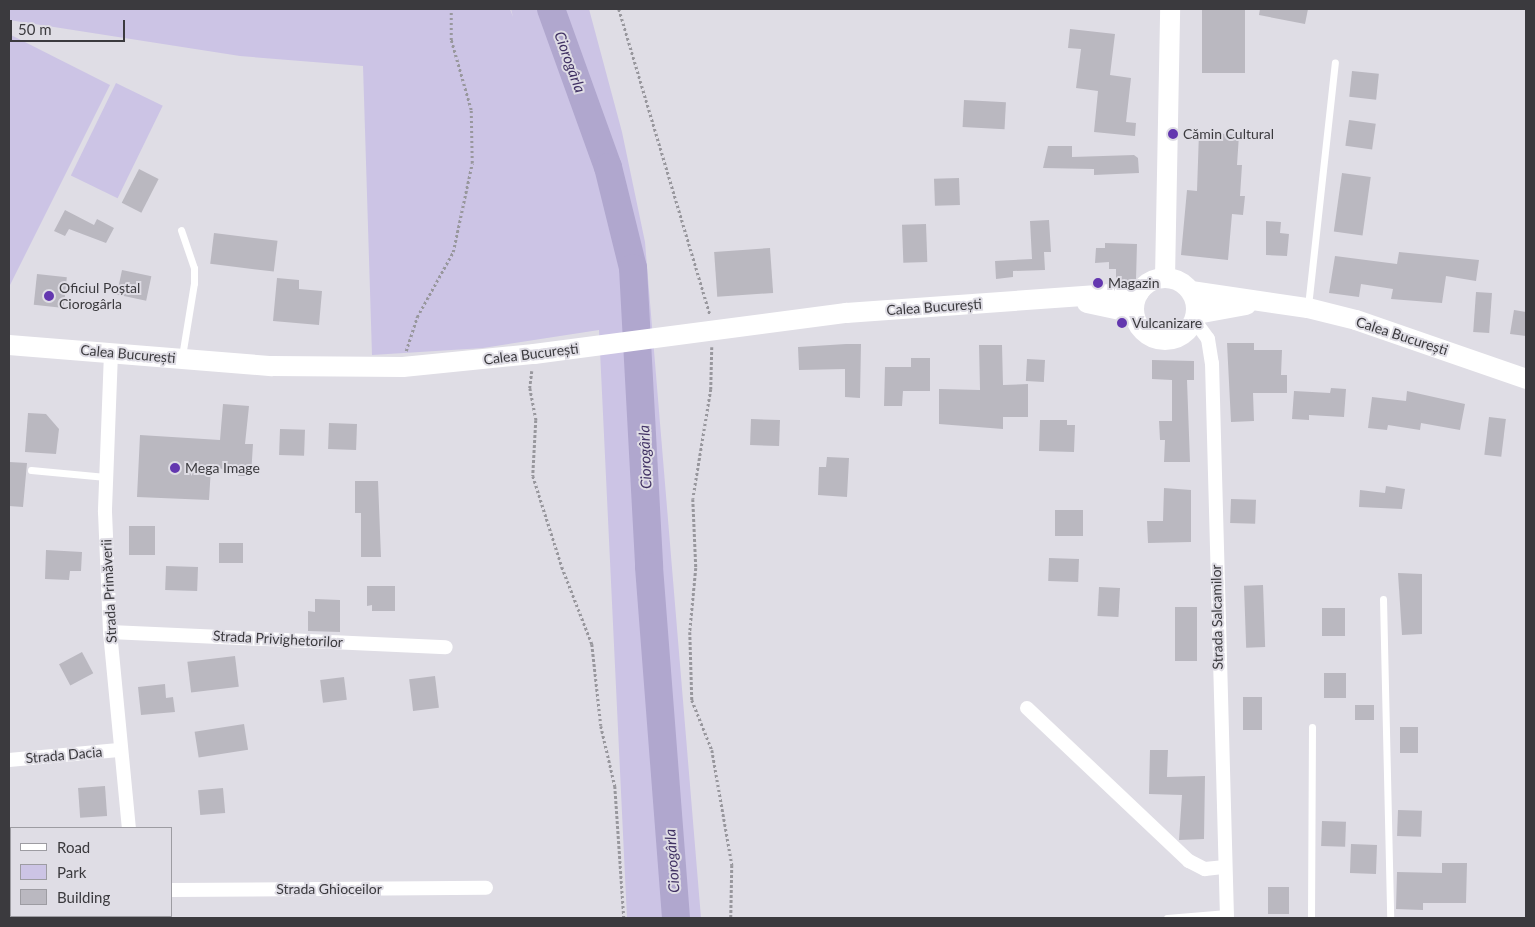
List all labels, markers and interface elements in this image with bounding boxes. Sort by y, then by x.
scale bar [12,10,128,42]
text: 50 m [18,20,52,38]
water label: Ciorogârla [551,29,589,95]
place label: Cămin Cultural [1183,126,1274,142]
marker: Cămin Cultural [1167,128,1179,140]
place label: Magazin [1108,275,1159,291]
marker: Magazin [1092,277,1104,289]
place label: Oficiul Poștal Ciorogârla [59,280,140,312]
marker: Oficiul Poștal Ciorogârla [43,290,55,302]
street label: Calea București [886,295,982,319]
street label: Calea București [1354,313,1450,359]
place label: Vulcanizare [1132,315,1202,331]
marker: Vulcanizare [1116,317,1128,329]
street label: Calea București [483,340,579,368]
street label: Calea București [80,341,176,367]
water label: Ciorogârla [635,425,655,489]
place label: Mega Image [185,460,260,476]
marker: Mega Image [169,462,181,474]
street label: Strada Primăverii [98,539,120,643]
street label: Strada Salcamilor [1208,564,1226,670]
street label: Strada Privighetorilor [213,627,343,651]
street label: Strada Dacia [25,743,103,767]
legend [10,827,172,917]
water label: Ciorogârla [661,828,683,894]
text: Road [57,838,90,856]
text: Park [57,863,86,881]
street label: Strada Ghioceilor [276,881,382,897]
text: Building [57,888,110,906]

